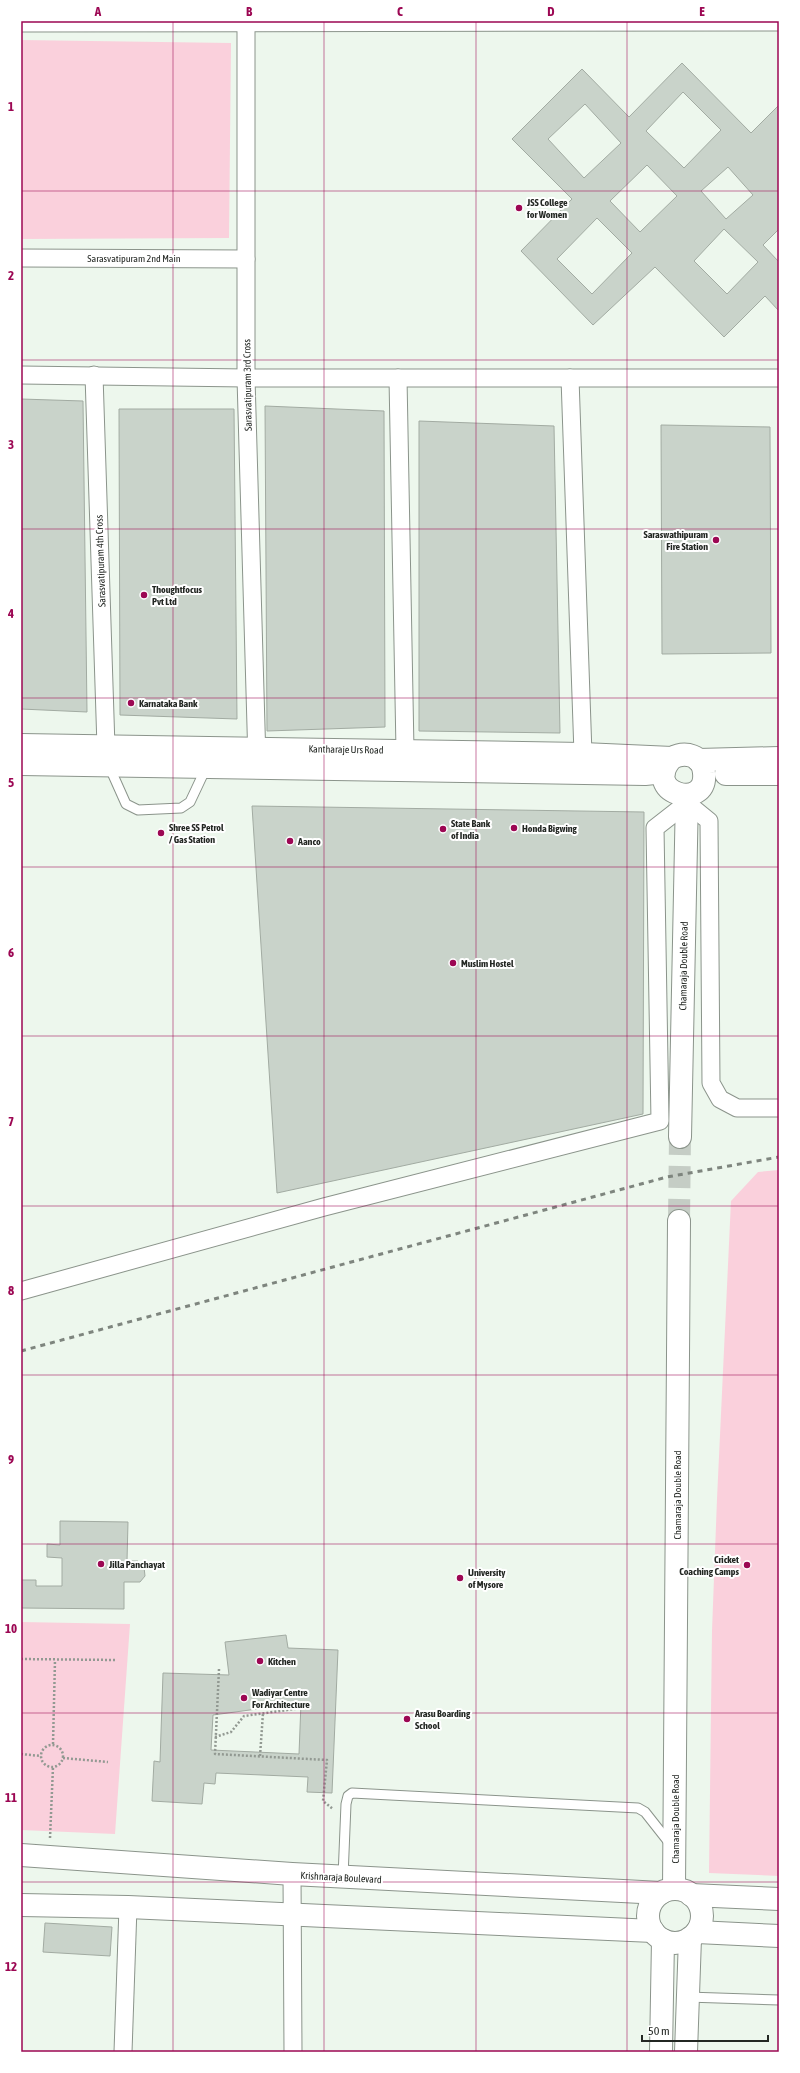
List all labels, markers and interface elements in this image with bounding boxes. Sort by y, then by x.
text: A [94,4,102,19]
text: B [246,4,253,19]
text: C [397,4,403,19]
text: D [547,4,555,19]
text: E [699,4,705,19]
text: 1 [8,99,14,114]
place label: JSS College for Women [526,197,568,220]
marker: JSS College for Women [514,203,524,213]
street label: Sarasvatipuram 2nd Main [87,253,181,264]
text: 2 [8,268,14,283]
street label: Sarasvatipuram 3rd Cross [241,338,254,431]
text: 3 [8,437,14,452]
street label: Sarasvatipuram 4th Cross [93,514,108,607]
place label: Saraswathipuram Fire Station [644,529,708,552]
marker: Saraswathipuram Fire Station [711,535,721,545]
place label: Thoughtfocus Pvt Ltd [152,584,203,607]
marker: Thoughtfocus Pvt Ltd [139,590,149,600]
text: 4 [7,606,14,621]
marker: Karnataka Bank [126,698,136,708]
place label: Karnataka Bank [139,698,198,709]
street label: Kantharaje Urs Road [308,743,384,756]
text: 5 [8,775,14,790]
place label: State Bank of India [451,818,491,841]
place label: Shree SS Petrol / Gas Station [169,822,224,845]
marker: Honda Bigwing [509,823,519,833]
place label: Honda Bigwing [522,823,578,834]
marker: State Bank of India [438,824,448,834]
marker: Shree SS Petrol / Gas Station [156,828,166,838]
marker: Aanco [285,836,295,846]
place label: Aanco [297,836,321,847]
street label: Chamaraja Double Road [677,921,690,1011]
text: 6 [8,945,14,960]
marker: Muslim Hostel [448,958,458,968]
place label: Muslim Hostel [461,958,514,969]
text: 7 [8,1114,14,1129]
text: 8 [8,1283,14,1298]
street label: Chamaraja Double Road [672,1450,683,1540]
text: 9 [8,1452,14,1467]
place label: Cricket Coaching Camps [679,1554,739,1577]
marker: Jilla Panchayat [96,1559,106,1569]
place label: Jilla Panchayat [108,1559,165,1570]
marker: Cricket Coaching Camps [742,1560,752,1570]
place label: University of Mysore [468,1567,506,1590]
marker: University of Mysore [455,1573,465,1583]
text: 10 [5,1621,17,1636]
marker: Kitchen [255,1656,265,1666]
place label: Kitchen [268,1656,296,1667]
place label: Wadiyar Centre For Architecture [251,1687,310,1710]
marker: Wadiyar Centre For Architecture [239,1693,249,1703]
place label: Arasu Boarding School [414,1708,471,1731]
marker: Arasu Boarding School [402,1714,412,1724]
street label: Chamaraja Double Road [670,1774,681,1864]
text: 11 [5,1790,17,1805]
street label: Krishnaraja Boulevard [300,1870,382,1885]
text: 12 [5,1959,17,1974]
scale bar [642,2017,768,2043]
text: 50 m [648,2024,670,2038]

